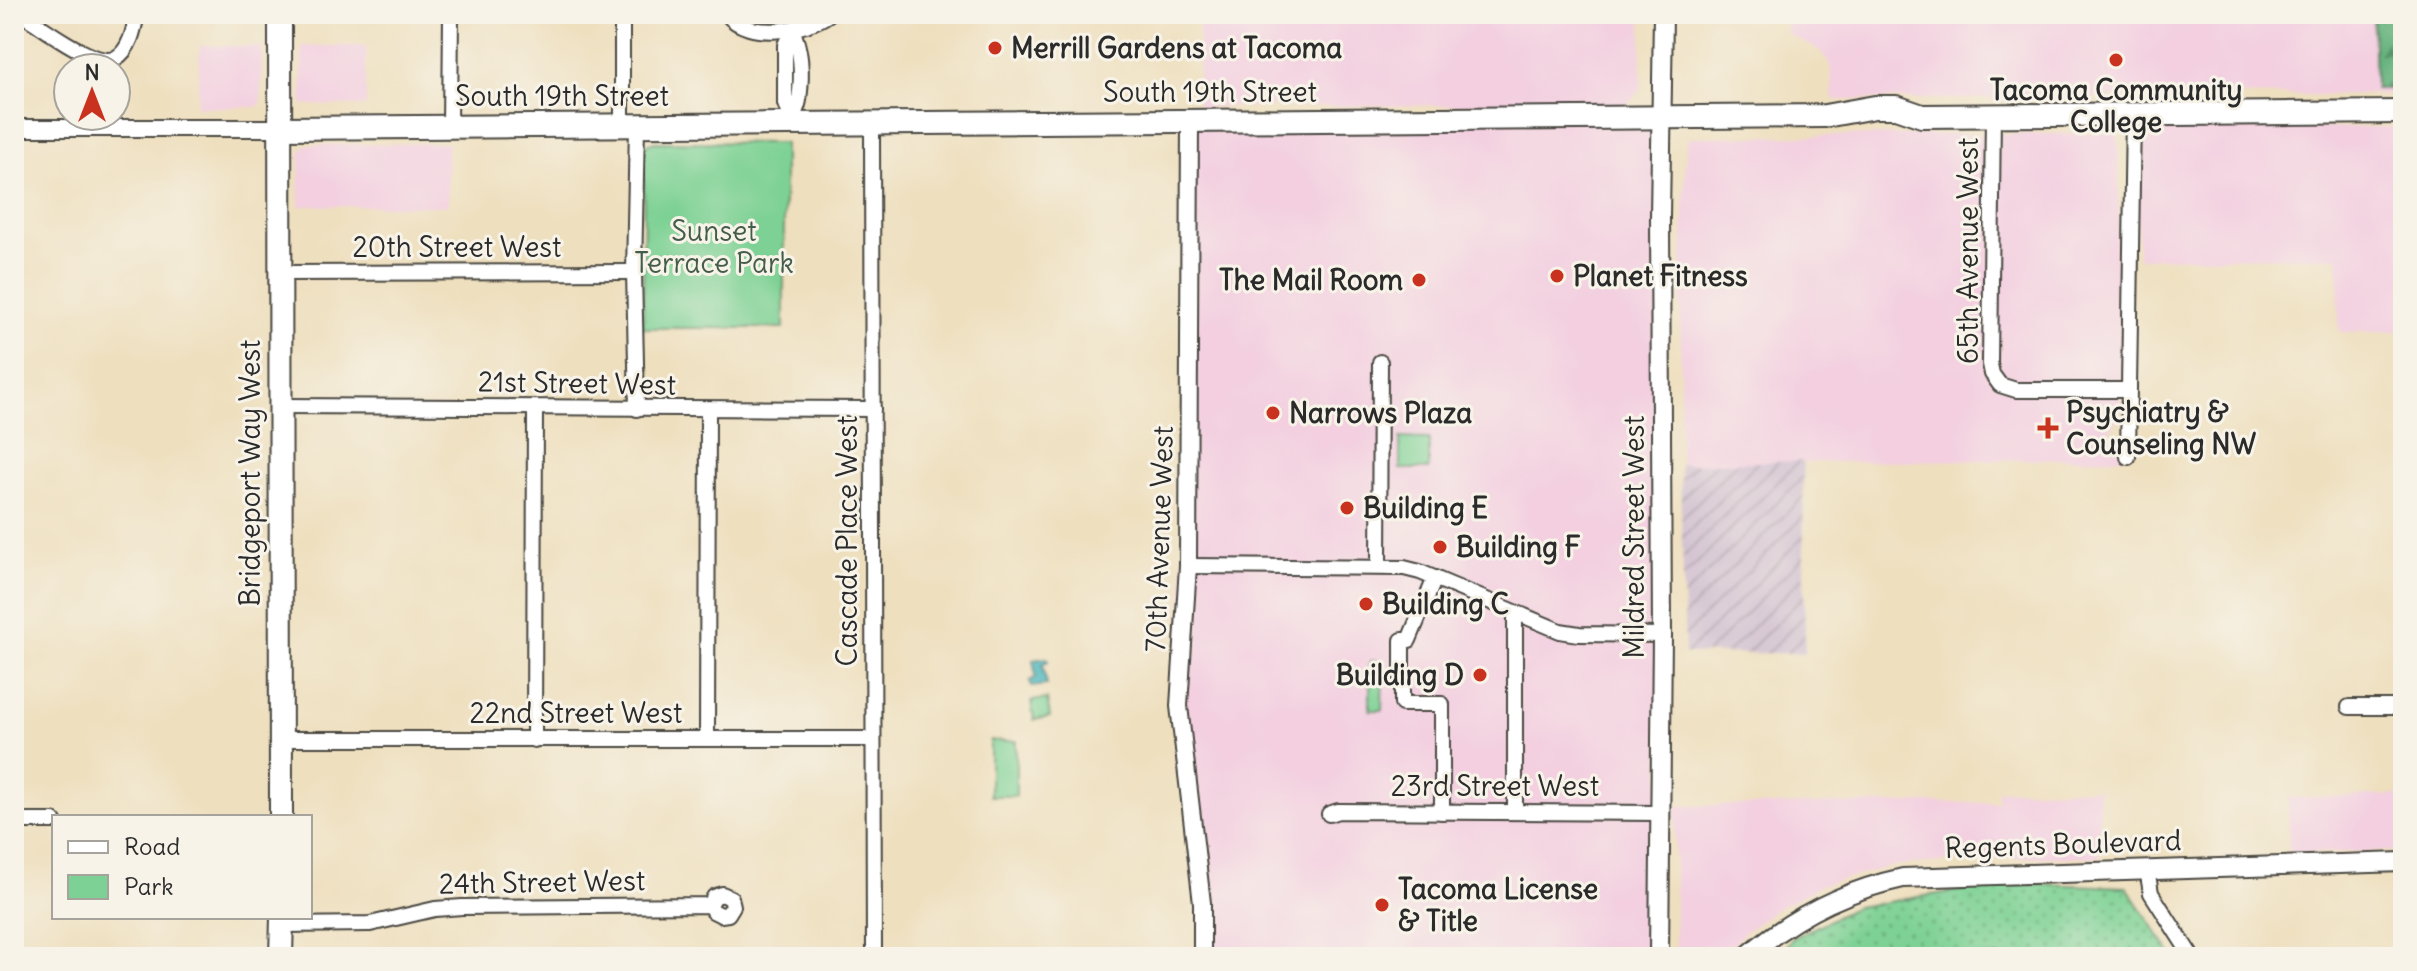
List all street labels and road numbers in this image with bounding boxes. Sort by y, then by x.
street label: South 19th Street [1103,74,1317,110]
street label: South 19th Street [455,78,669,114]
street label: 65th Avenue West [1950,138,1986,364]
street label: 20th Street West [352,229,562,265]
street label: Bridgeport Way West [232,339,268,607]
street label: 21st Street West [478,363,676,403]
street label: Cascade Place West [829,415,865,667]
street label: Mildred Street West [1616,415,1652,659]
street label: 70th Avenue West [1137,425,1181,653]
street label: 22nd Street West [469,695,683,731]
street label: 23rd Street West [1391,768,1599,804]
street label: Regents Boulevard [1944,822,2182,866]
street label: 24th Street West [438,862,646,902]

